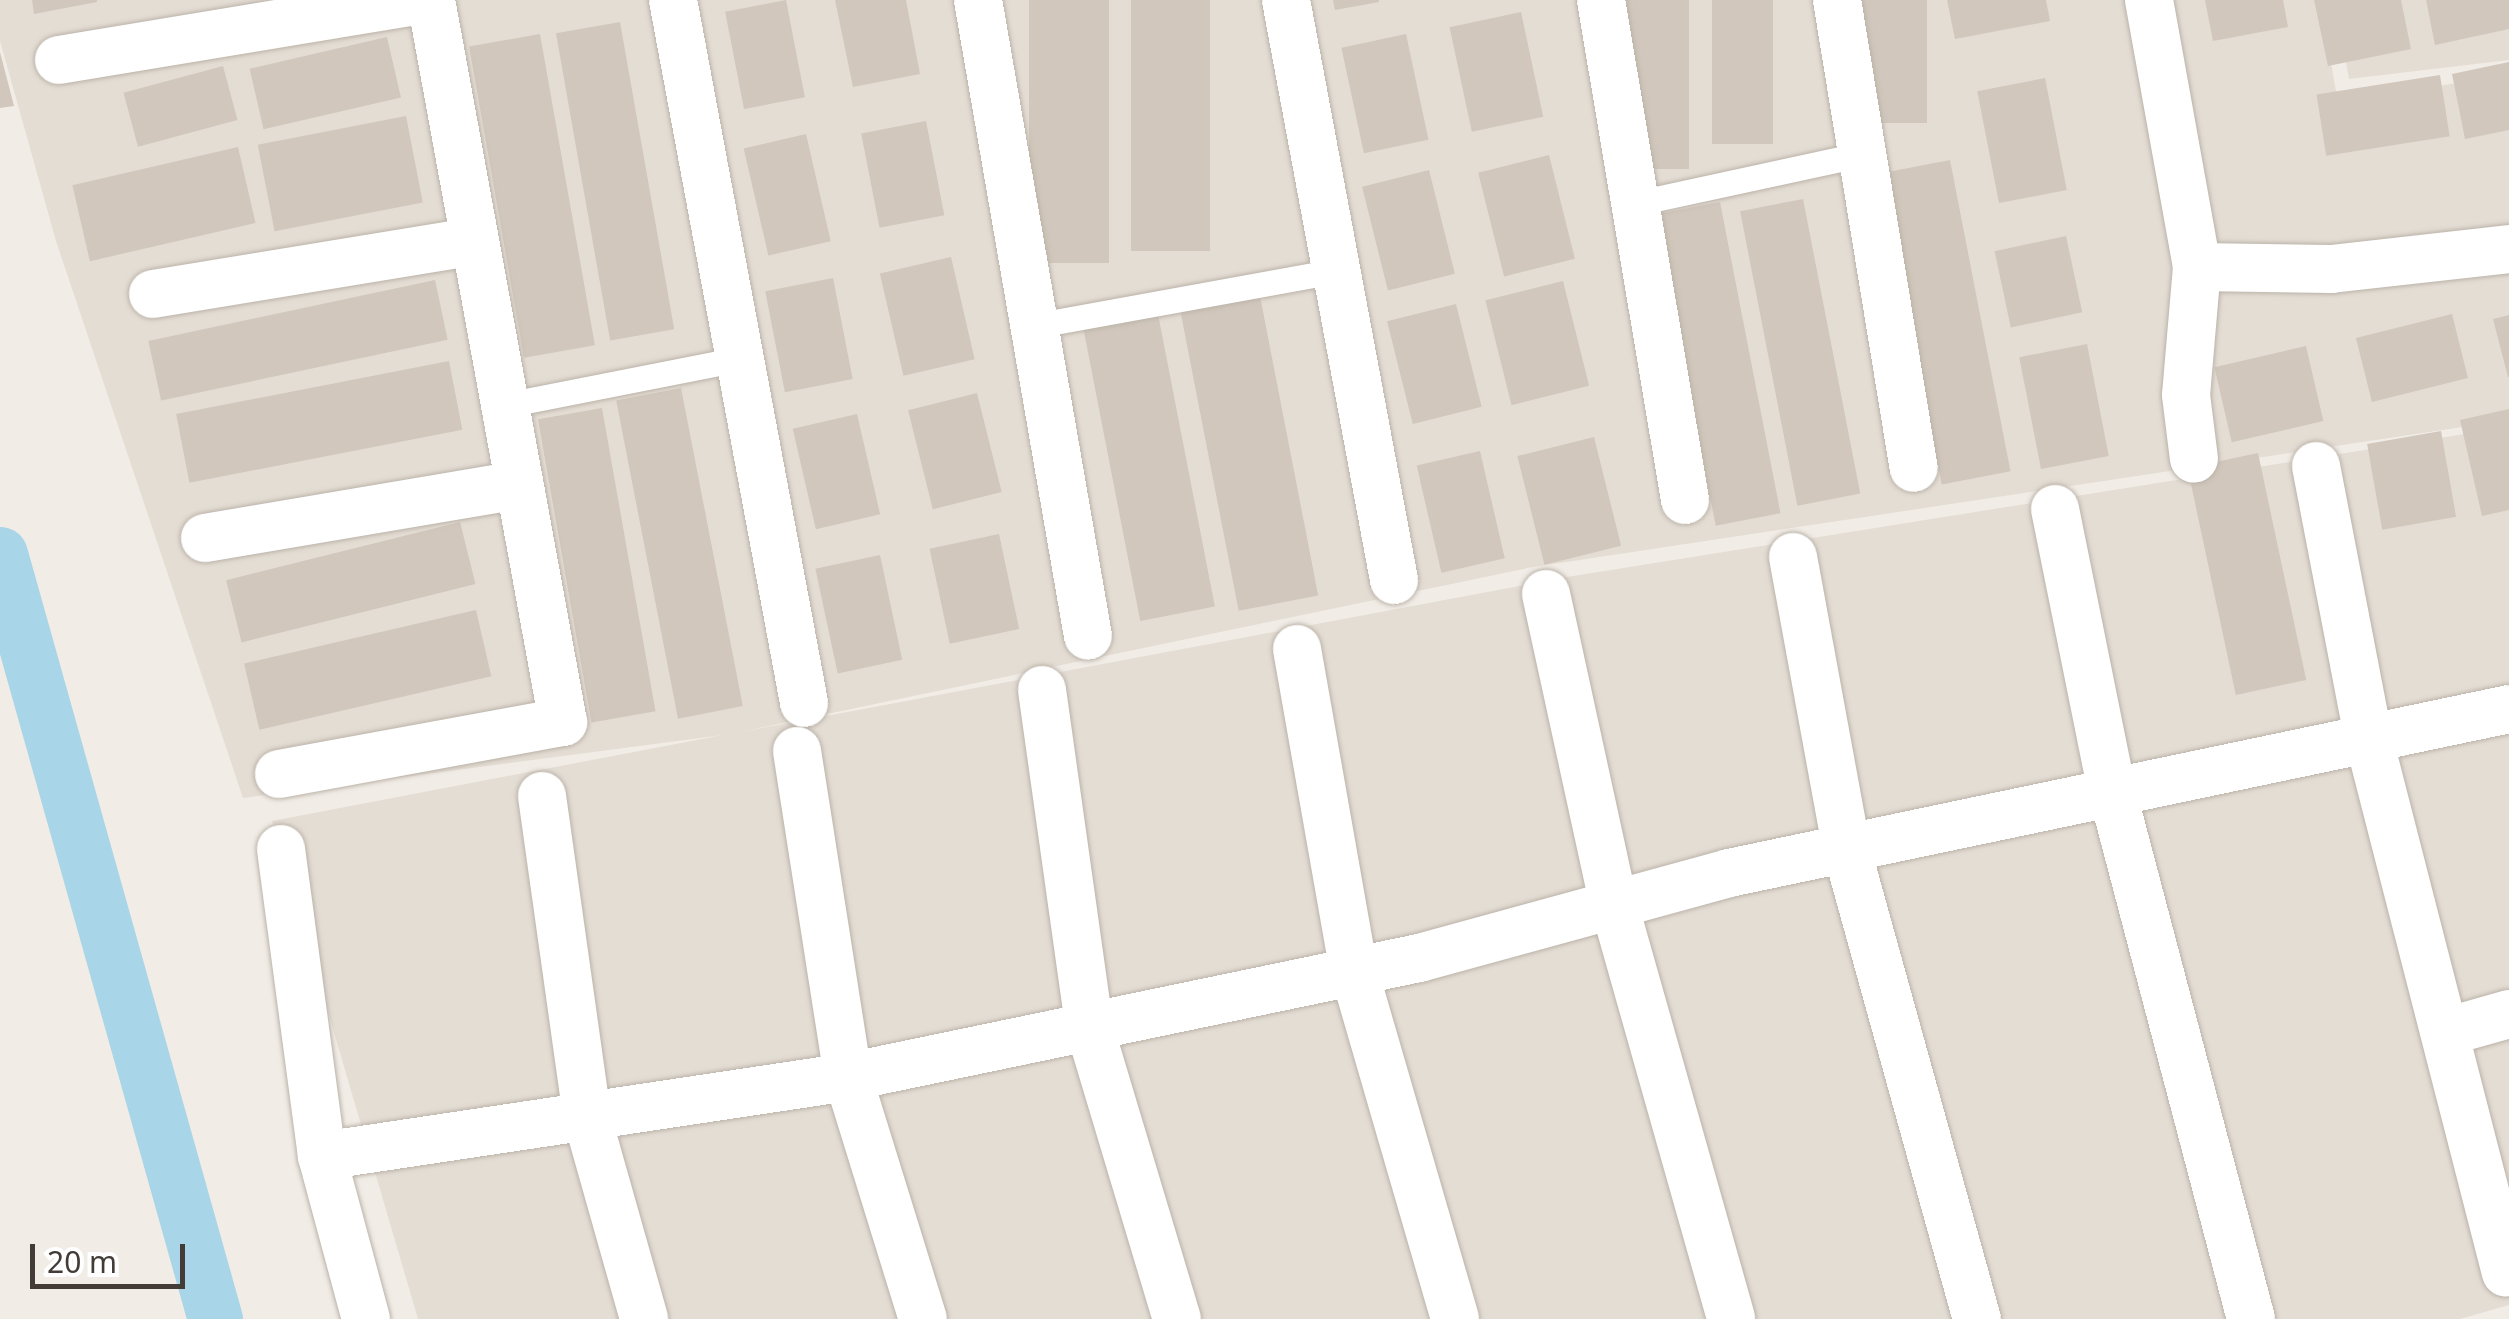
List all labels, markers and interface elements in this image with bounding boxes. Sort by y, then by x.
scale bar [35,1224,190,1286]
text: 20 m [47,1241,117,1282]

